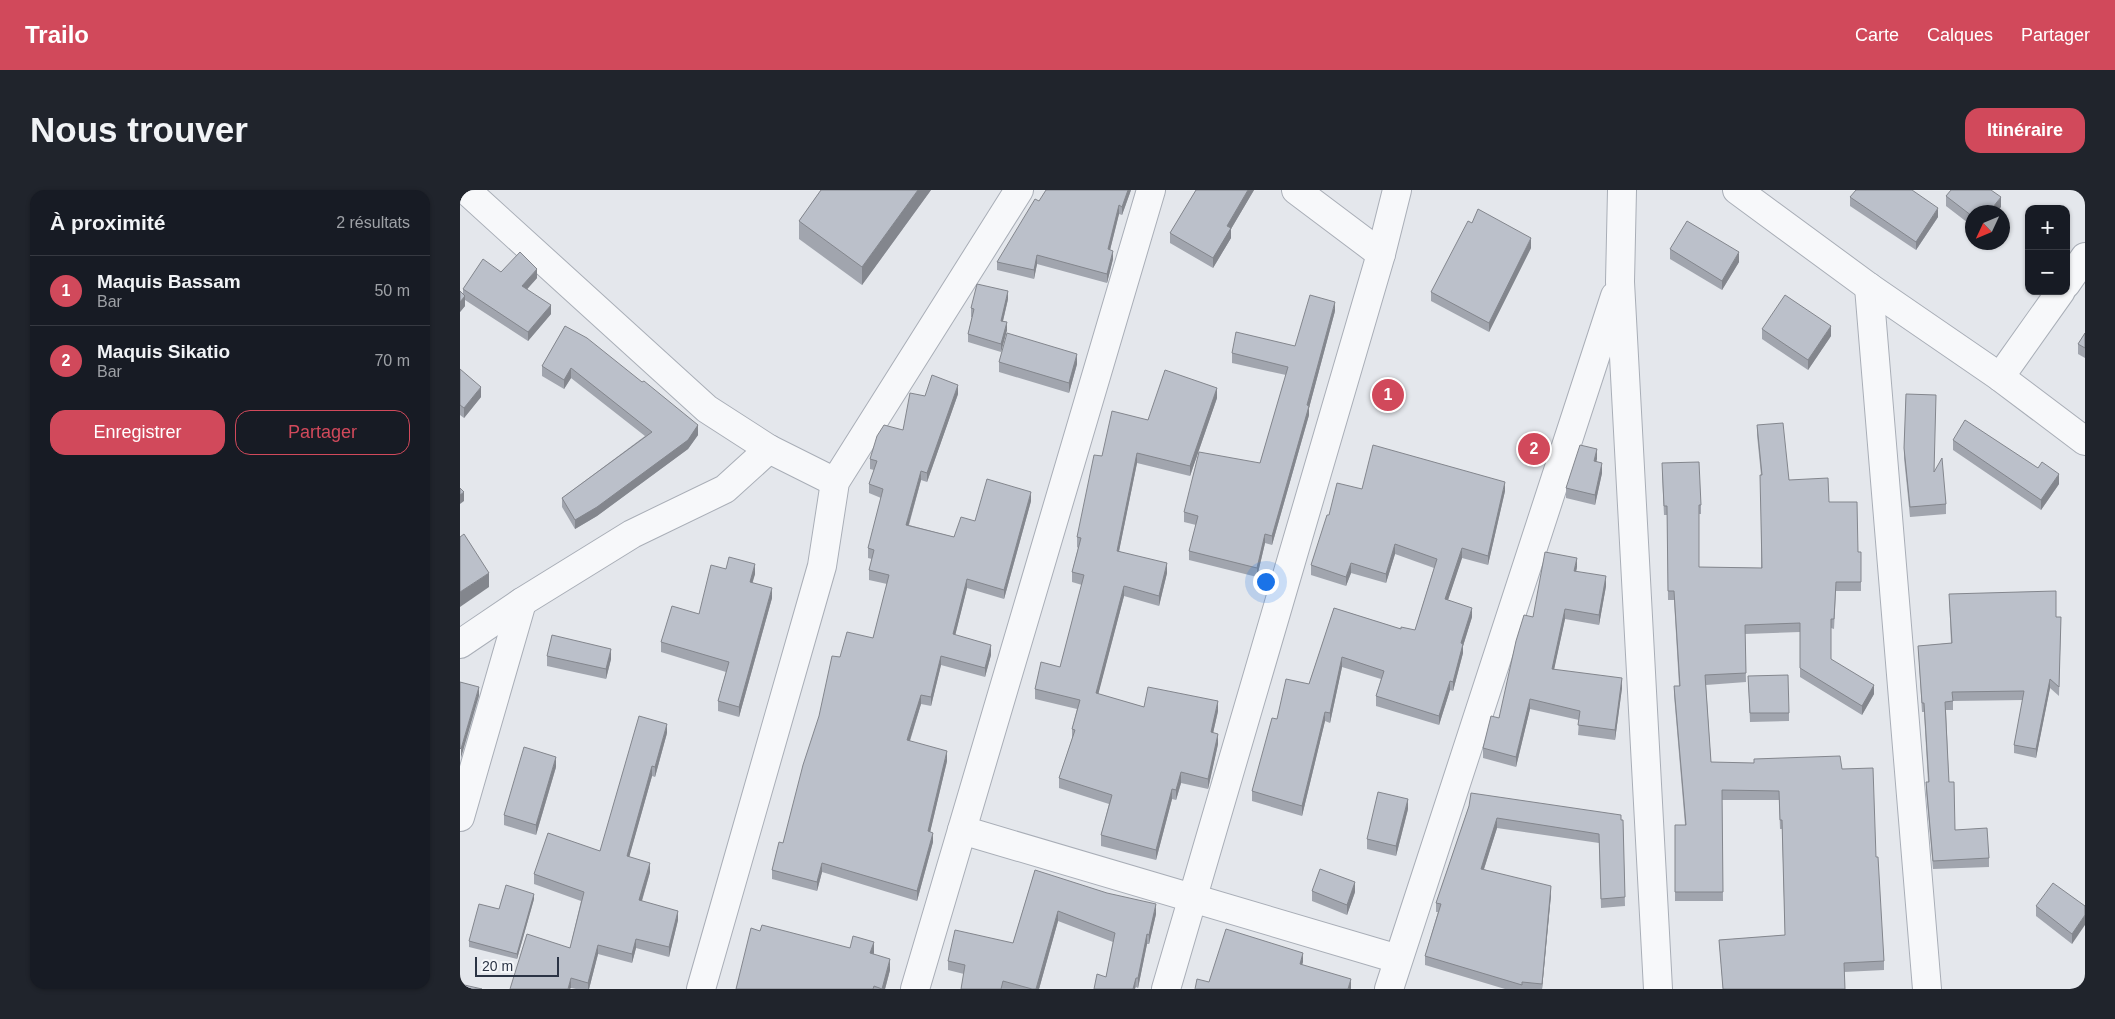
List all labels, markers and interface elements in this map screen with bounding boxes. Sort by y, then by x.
text: Trailo [25,21,89,48]
text: Carte [1855,25,1899,45]
text: Calques [1927,25,1993,45]
text: Partager [2021,25,2090,45]
button: Itinéraire [1965,108,2085,153]
text: Nous trouver [30,110,248,149]
north arrow [1965,205,2010,250]
map controls [2025,205,2070,295]
button: + [2025,205,2070,250]
text: À proximité [50,211,166,234]
text: 2 résultats [336,214,410,231]
button: − [2025,250,2070,295]
text: Maquis Bassam [97,271,241,292]
text: 1 [62,282,70,299]
text: 50 m [374,282,410,299]
text: Bar [97,293,122,310]
text: Maquis Sikatio [97,341,230,362]
text: 2 [62,352,70,369]
text: 70 m [374,352,410,369]
text: Bar [97,363,122,380]
pin: 1 [1372,376,1404,414]
button: Enregistrer [50,410,225,455]
button: Partager [235,410,410,455]
pin: 2 [1518,430,1550,468]
your location [1253,569,1279,595]
scale bar [475,954,559,977]
text: 20 m [482,958,513,974]

